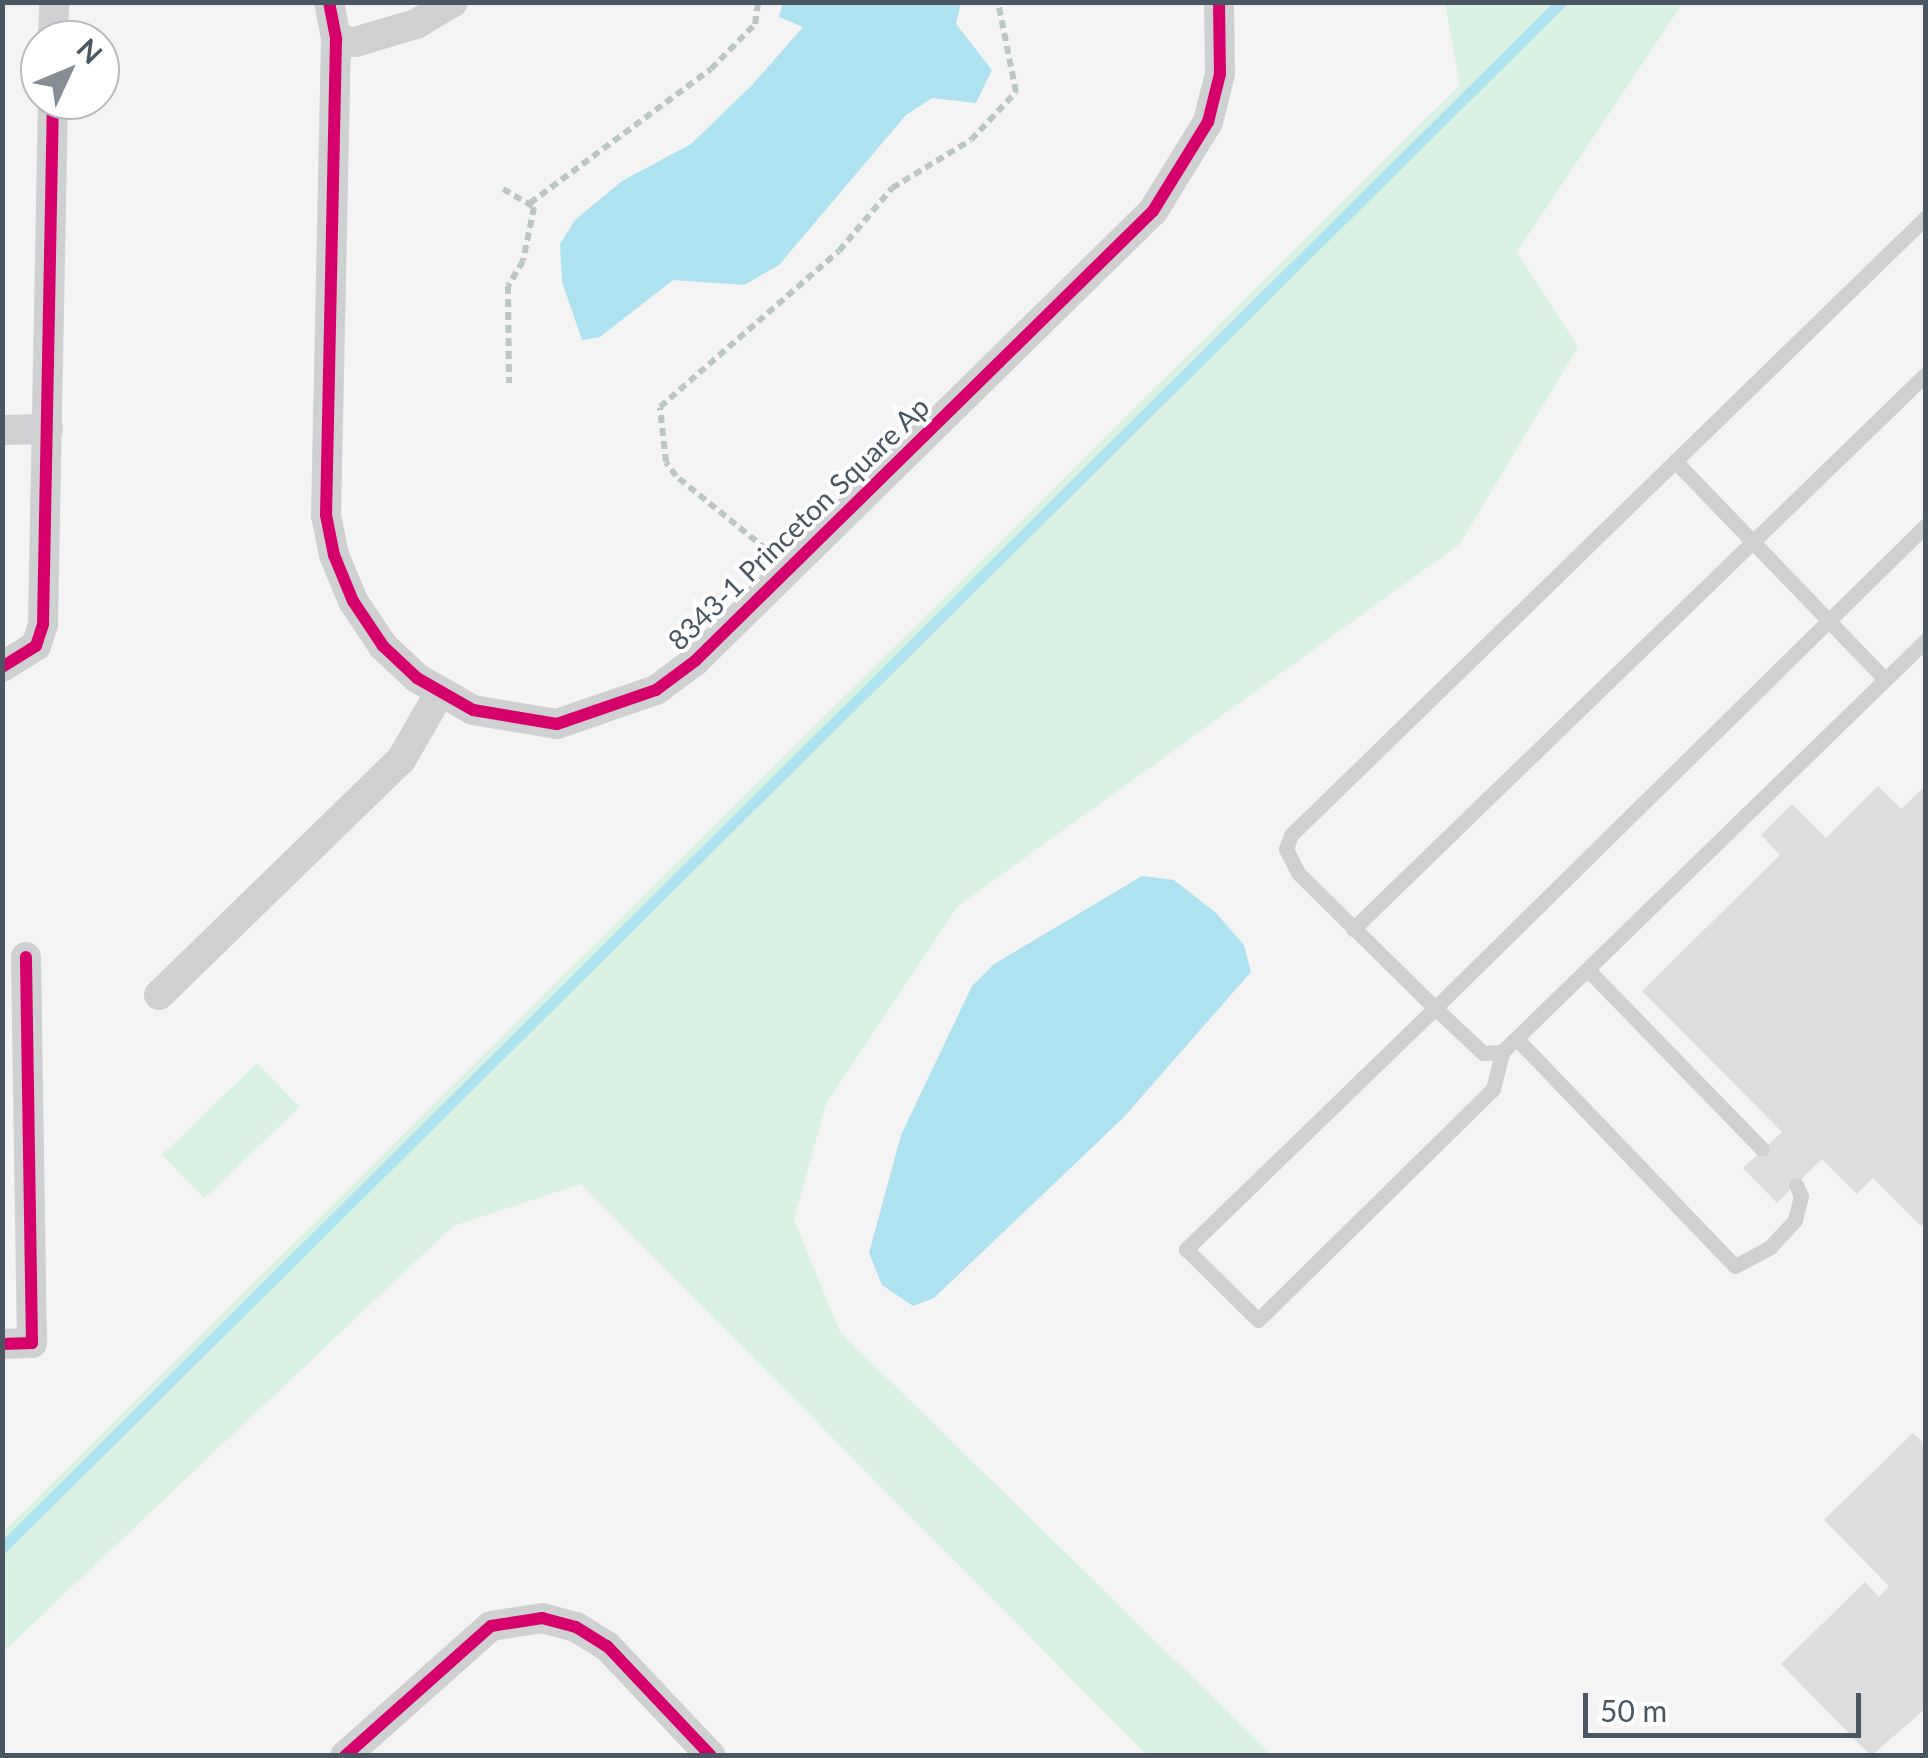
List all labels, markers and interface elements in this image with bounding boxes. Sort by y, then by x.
north arrow [20,20,120,120]
text: N [70,31,110,70]
street label: 8343-1 Princeton Square Ap [660,389,936,657]
scale bar [1588,1673,1866,1735]
text: 50 m [1600,1692,1667,1728]

